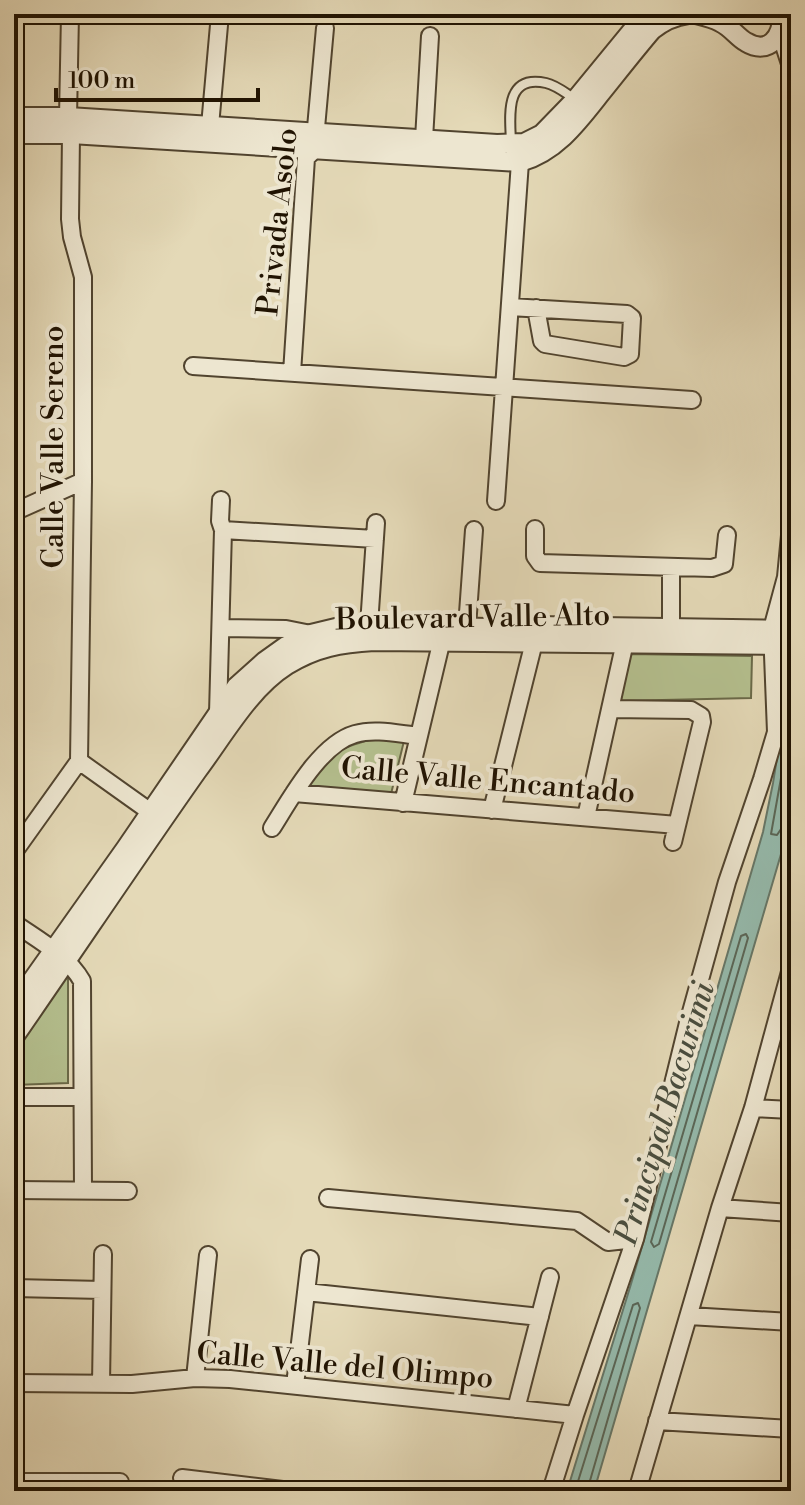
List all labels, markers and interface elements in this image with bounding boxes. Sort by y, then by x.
scale bar [56,52,258,102]
text: 100 m [68,66,135,96]
street label: Privada Asolo [249,126,307,318]
street label: Calle Valle Sereno [35,325,73,569]
street label: Boulevard Valle Alto [334,597,611,639]
street label: Calle Valle Encantado [339,749,637,813]
water label: Principal Bacurimi [606,977,724,1250]
street label: Calle Valle del Olimpo [195,1334,495,1398]

